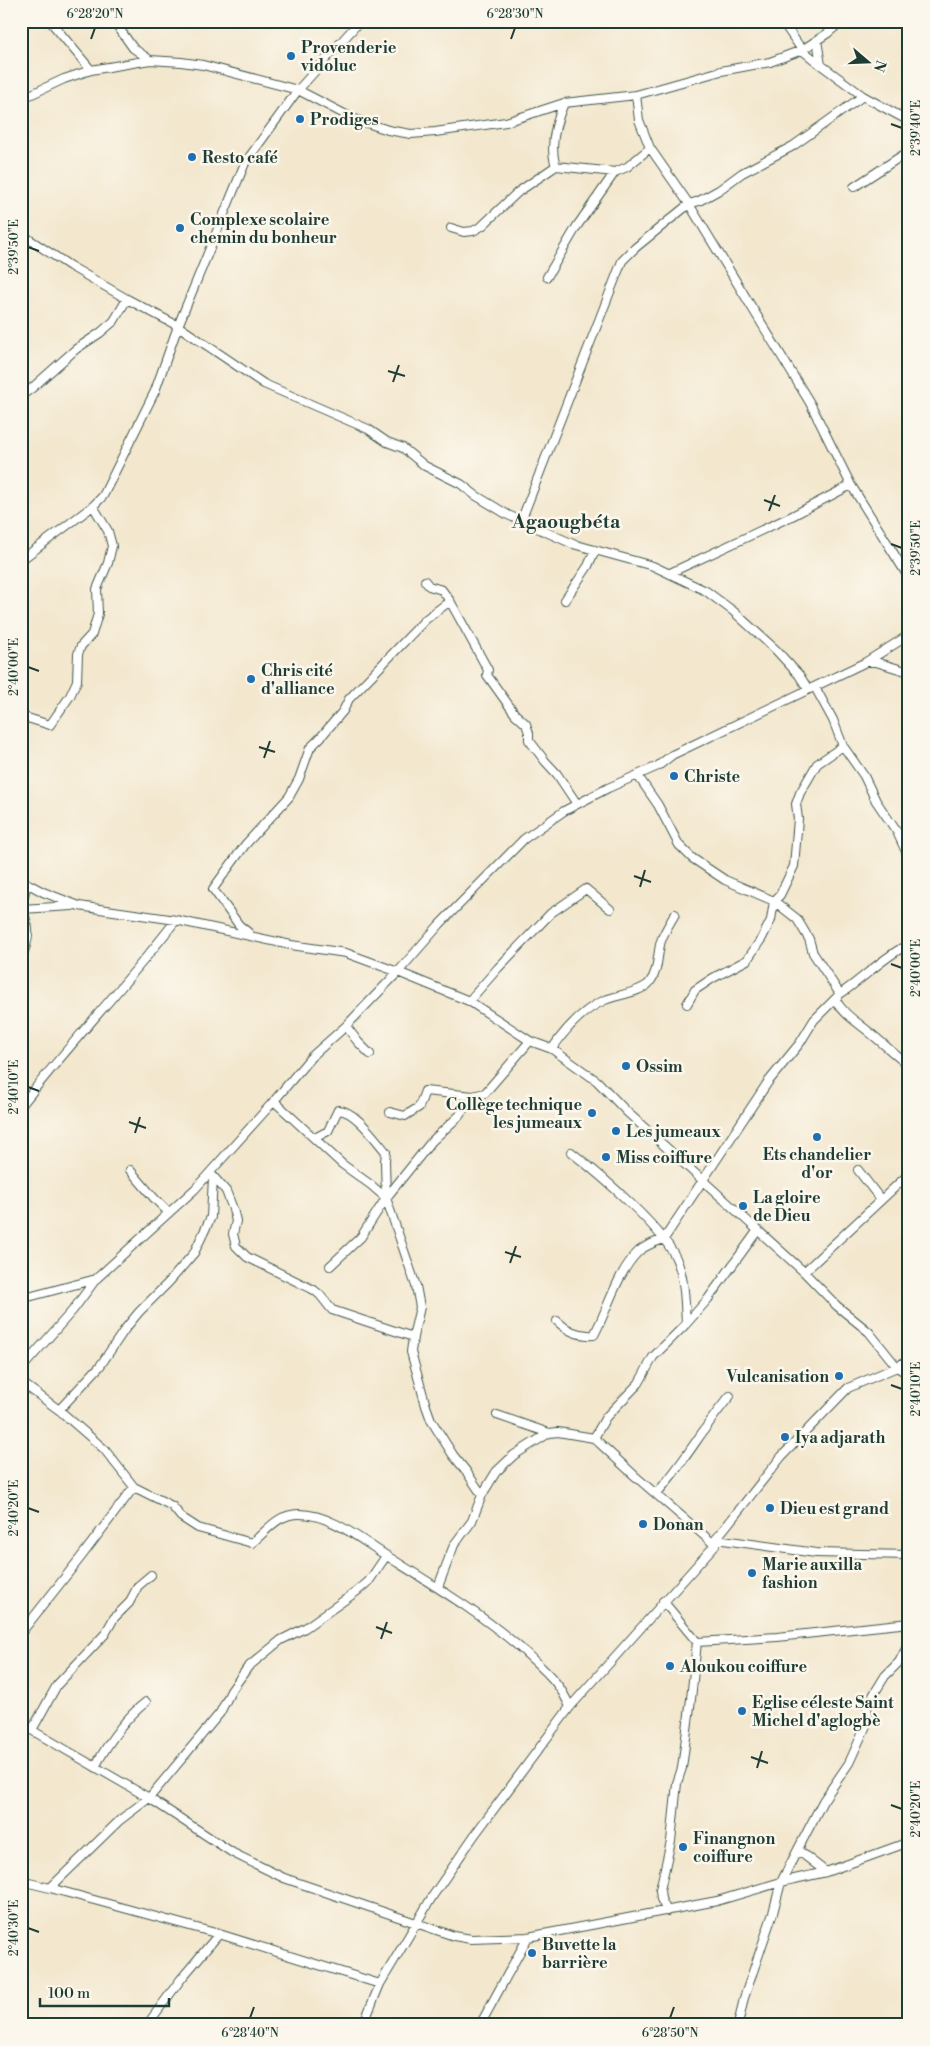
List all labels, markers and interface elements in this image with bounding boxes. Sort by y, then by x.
text: 6°28'20"N [67,7,124,22]
text: 6°28'30"N [487,7,543,22]
place label: Provenderie vidoluc [300,38,397,76]
north arrow [842,38,892,88]
marker: Provenderie vidoluc [285,50,297,62]
text: N [869,58,890,74]
text: 2°39'40"E [909,100,924,156]
place label: Prodiges [310,110,379,130]
marker: Prodiges [294,113,306,125]
place label: Resto café [202,148,278,168]
marker: Resto café [186,151,198,163]
place label: Complexe scolaire chemin du bonheur [190,210,337,248]
text: 2°39'50"E [7,219,22,275]
marker: Complexe scolaire chemin du bonheur [174,222,186,234]
district label: Agaougbéta [511,510,621,534]
text: 2°39'50"E [909,520,924,576]
text: 2°40'00"E [7,638,22,696]
place label: Chris cité d'alliance [261,661,335,699]
marker: Chris cité d'alliance [245,673,257,685]
place label: Christe [684,767,740,787]
marker: Christe [668,770,680,782]
text: 2°40'00"E [909,939,924,997]
place label: Ossim [636,1057,683,1077]
text: 2°40'10"E [7,1060,22,1114]
marker: Ossim [620,1060,632,1072]
place label: Collège technique les jumeaux [446,1095,583,1133]
marker: Collège technique les jumeaux [586,1107,598,1119]
place label: Les jumeaux [626,1122,721,1142]
marker: Les jumeaux [610,1125,622,1137]
marker: Ets chandelier d'or [811,1131,823,1143]
place label: Ets chandelier d'or [763,1145,871,1183]
place label: Miss coiffure [616,1148,712,1168]
marker: Miss coiffure [600,1151,612,1163]
place label: La gloire de Dieu [753,1188,821,1226]
marker: La gloire de Dieu [737,1200,749,1212]
text: 2°40'10"E [909,1362,924,1416]
place label: Vulcanisation [725,1367,829,1387]
marker: Vulcanisation [833,1370,845,1382]
place label: Iya adjarath [795,1428,885,1448]
marker: Iya adjarath [779,1431,791,1443]
text: 2°40'20"E [7,1480,22,1536]
place label: Dieu est grand [780,1499,889,1519]
marker: Dieu est grand [764,1502,776,1514]
place label: Donan [653,1515,704,1535]
marker: Donan [637,1518,649,1530]
place label: Marie auxilla fashion [762,1555,862,1593]
marker: Marie auxilla fashion [746,1567,758,1579]
place label: Aloukou coiffure [679,1657,808,1677]
marker: Aloukou coiffure [664,1660,676,1672]
place label: Eglise céleste Saint Michel d'aglogbè [752,1693,894,1731]
marker: Eglise céleste Saint Michel d'aglogbè [736,1705,748,1717]
text: 2°40'20"E [909,1781,924,1837]
place label: Finangnon coiffure [693,1829,775,1867]
marker: Finangnon coiffure [677,1841,689,1853]
text: 2°40'30"E [7,1900,22,1956]
place label: Buvette la barrière [542,1935,617,1973]
marker: Buvette la barrière [526,1947,538,1959]
scale bar [40,1976,169,2008]
text: 100 m [48,1984,90,2003]
text: 6°28'40"N [221,2026,279,2041]
text: 6°28'50"N [642,2026,698,2041]

